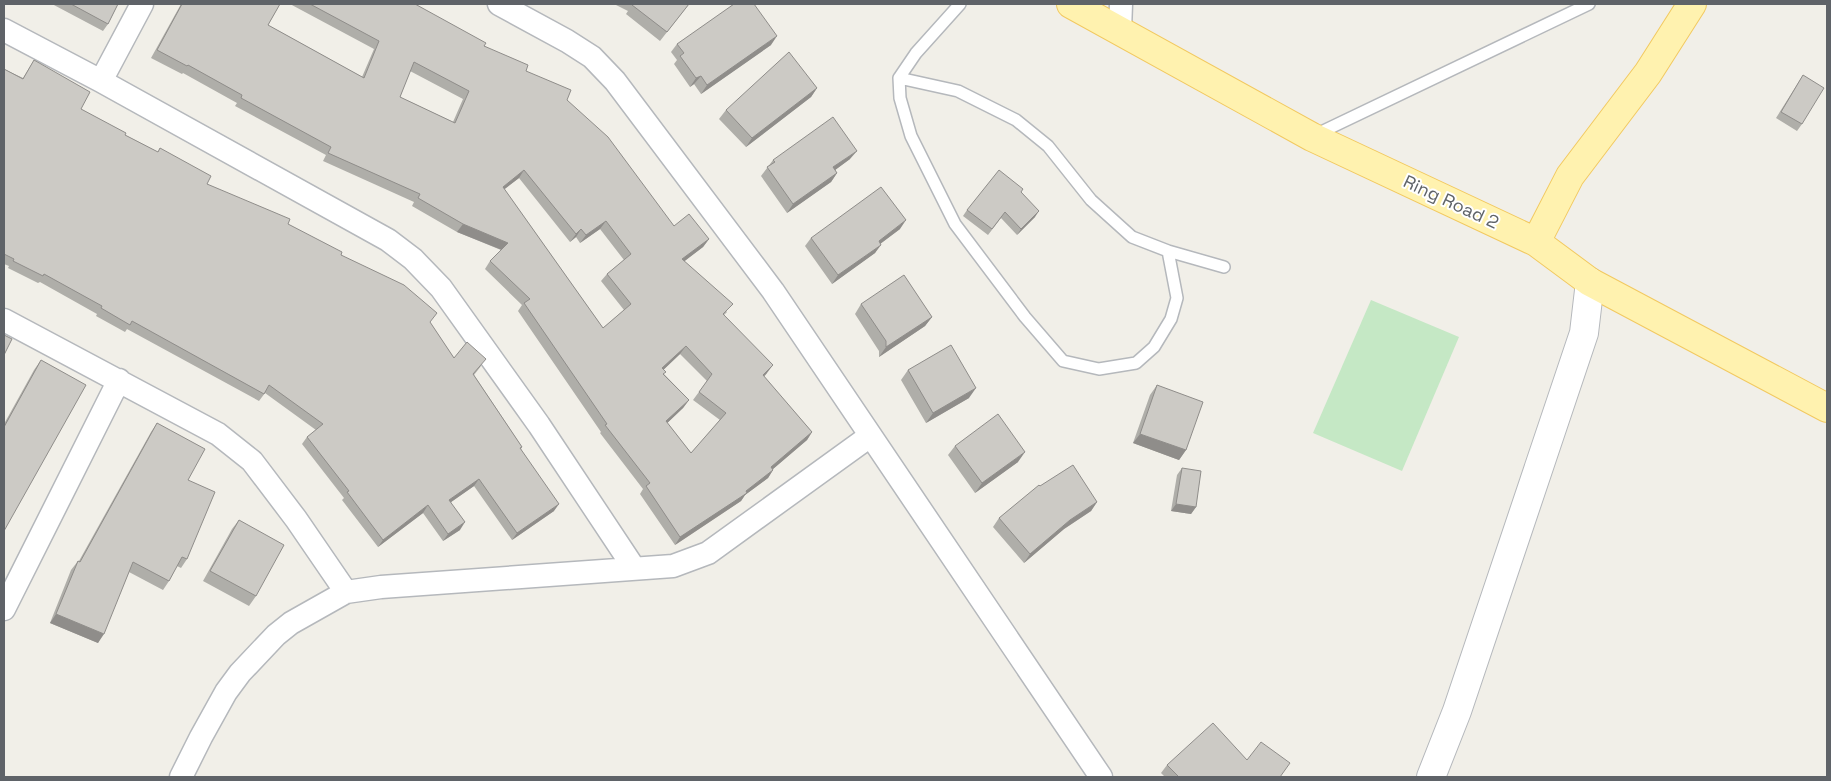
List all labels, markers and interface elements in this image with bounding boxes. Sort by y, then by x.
street label: Ring Road 2 [1400,169,1503,234]

